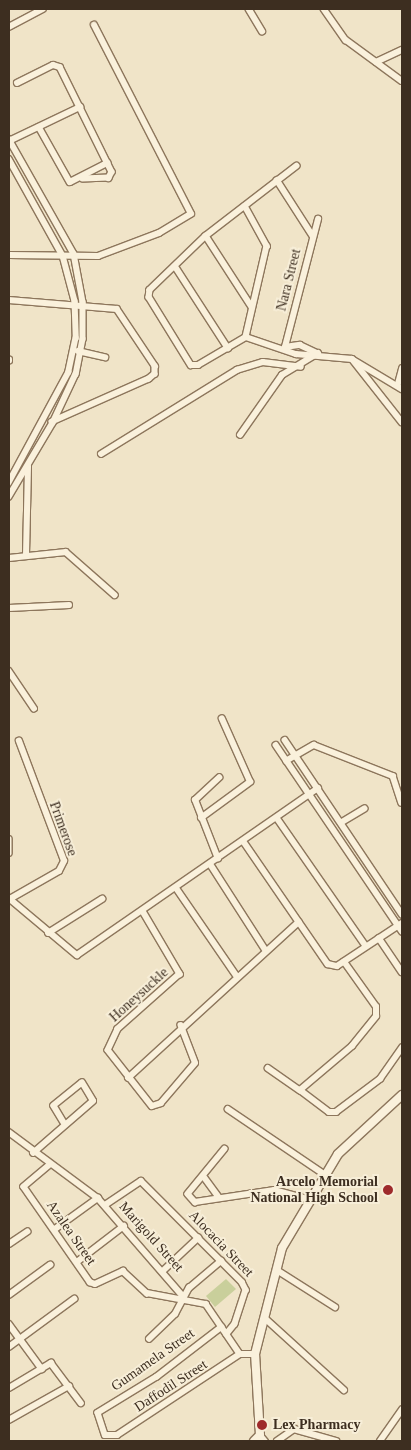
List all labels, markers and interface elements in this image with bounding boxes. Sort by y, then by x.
street label: Nara Street [273,247,305,313]
street label: Primerose [45,799,81,859]
street label: Honeysuckle [106,964,172,1026]
place label: Arcelo Memorial National High School [250,1174,378,1206]
marker: Arcelo Memorial National High School [382,1184,394,1196]
street label: Azalea Street [43,1197,99,1269]
street label: Marigold Street [115,1199,187,1275]
street label: Alocacia Street [185,1207,257,1281]
street label: Gumamela Street [108,1325,198,1395]
street label: Daffodil Street [131,1356,211,1416]
place label: Lex Pharmacy [273,1417,360,1433]
marker: Lex Pharmacy [255,1418,269,1432]

